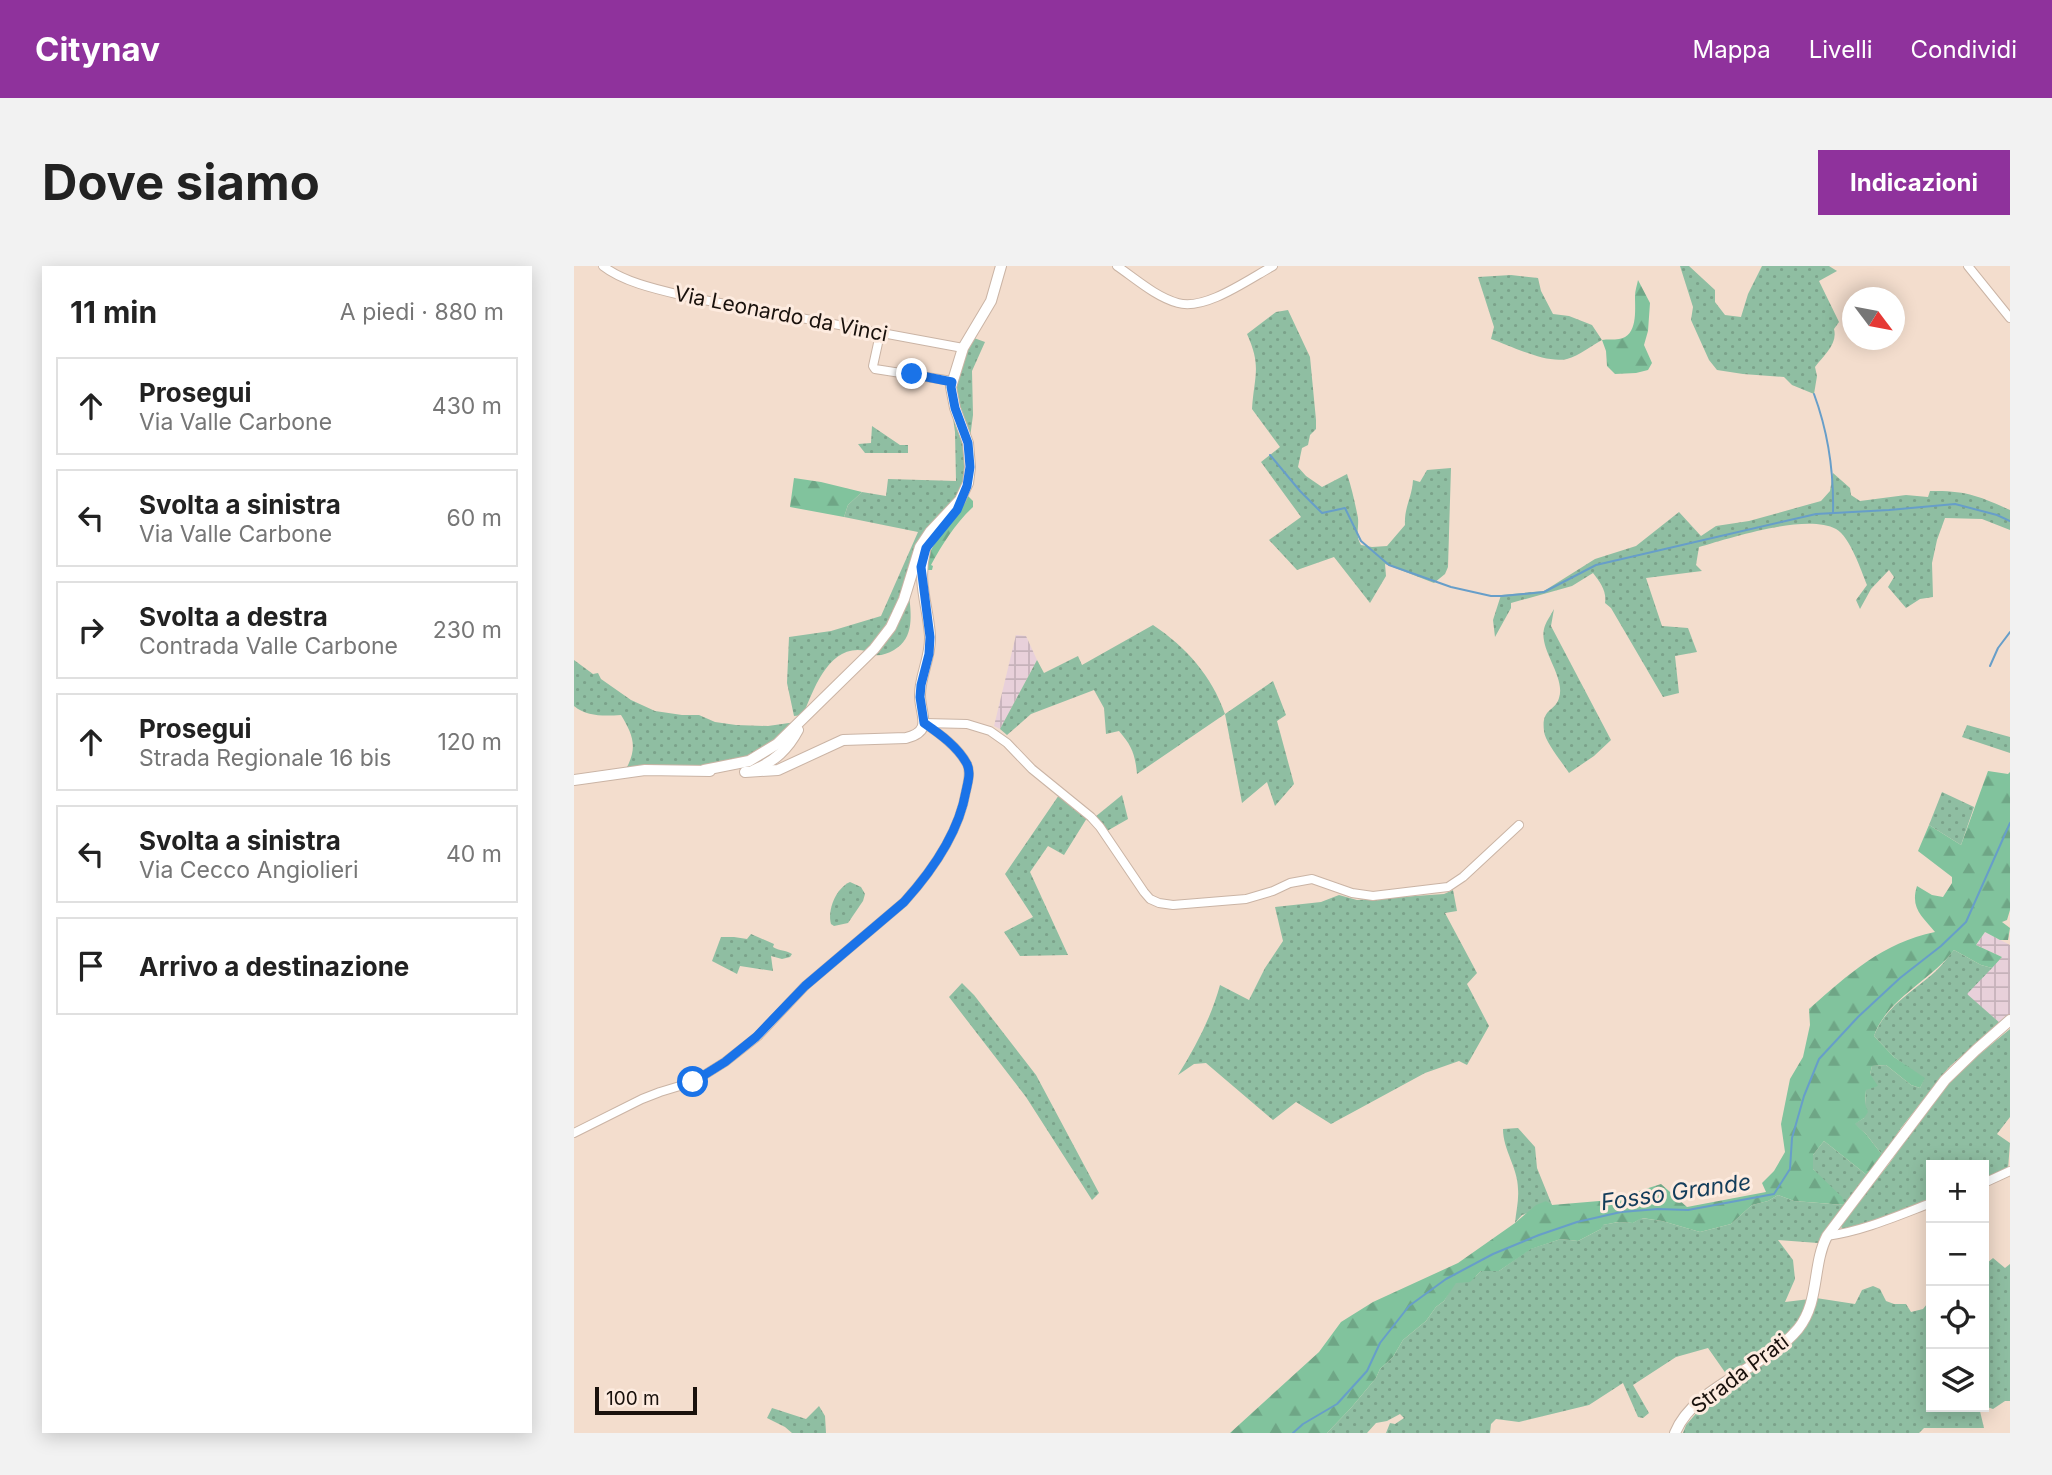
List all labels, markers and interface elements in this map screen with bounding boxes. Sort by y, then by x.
text: Citynav [35,29,160,69]
text: Mappa [1692,35,1771,64]
text: Livelli [1809,35,1873,64]
text: Condividi [1911,35,2017,64]
button: Indicazioni [1818,150,2010,215]
text: Dove siamo [42,153,320,212]
street label: Via Leonardo da Vinci [672,281,890,346]
north arrow [1842,287,1905,350]
text: 11 min [70,294,157,330]
text: A piedi · 880 m [340,298,504,326]
route end [896,358,927,389]
text: Prosegui [139,377,251,408]
icon: ahead [72,387,110,425]
text: 430 m [432,392,502,420]
text: Via Valle Carbone [139,408,332,436]
text: Svolta a sinistra [139,489,341,520]
icon: left [72,499,110,537]
text: 60 m [447,504,502,532]
text: Via Valle Carbone [139,520,332,548]
text: Svolta a destra [139,601,328,632]
icon: right [72,611,110,649]
text: 230 m [433,616,502,644]
text: Contrada Valle Carbone [139,632,398,660]
text: Prosegui [139,713,251,744]
icon: ahead [72,723,110,761]
text: 120 m [437,728,502,756]
text: Strada Regionale 16 bis [139,744,392,772]
text: Svolta a sinistra [139,825,341,856]
icon: left [72,835,110,873]
text: 40 m [446,840,502,868]
text: Via Cecco Angiolieri [139,856,359,884]
icon: arrive [72,947,110,985]
text: Arrivo a destinazione [139,951,409,982]
route start [677,1066,708,1097]
map controls [1926,1160,1989,1412]
button: + [1926,1160,1989,1223]
water label: Fosso Grande [1599,1168,1753,1216]
button: − [1926,1223,1989,1286]
button: locate [1926,1286,1989,1349]
street label: Strada Prati [1686,1329,1793,1418]
button: layers [1926,1349,1989,1412]
scale bar [595,1384,696,1416]
text: 100 m [606,1387,660,1410]

